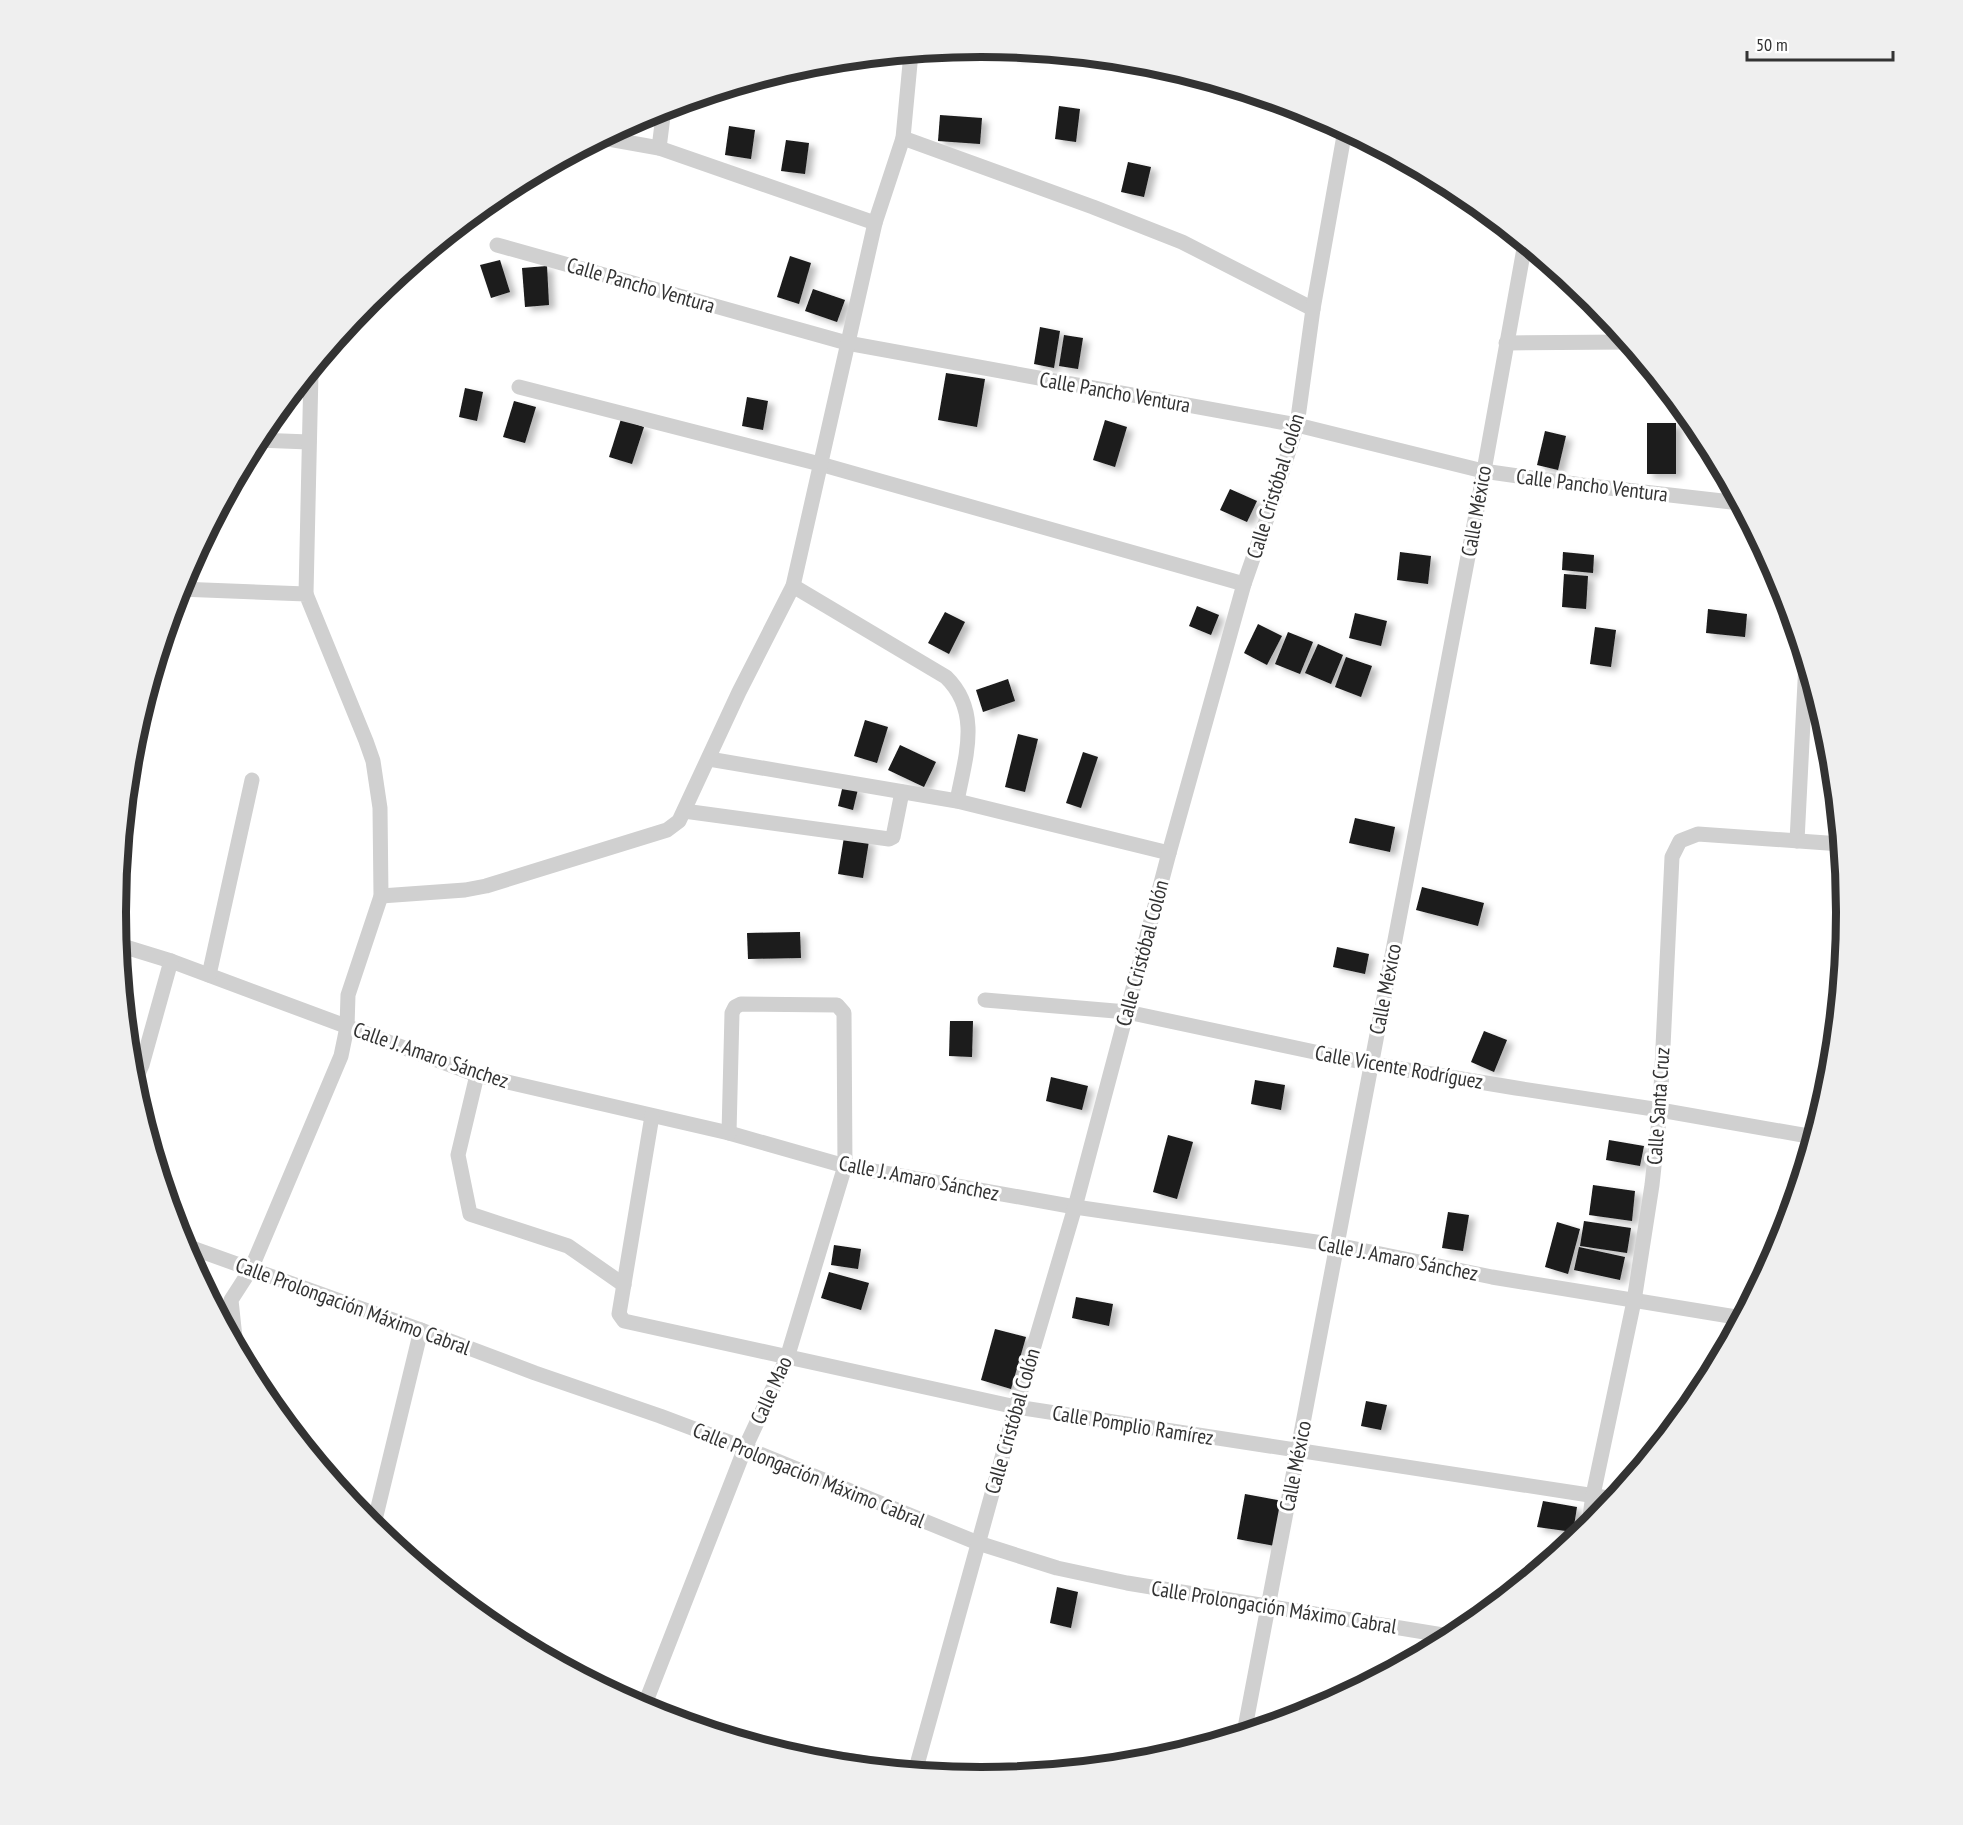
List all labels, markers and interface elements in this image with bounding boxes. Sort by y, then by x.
scale bar [1747,24,1892,62]
text: 50 m [1756,33,1788,56]
street label: Calle Pancho Ventura [564,251,718,319]
street label: Calle Pancho Ventura [1038,365,1192,419]
street label: Calle Cristóbal Colón [1240,410,1310,562]
street label: Calle Pancho Ventura [1515,462,1669,508]
street label: Calle México [1455,463,1497,559]
street label: Calle Cristóbal Colón [1110,877,1174,1029]
street label: Calle México [1363,941,1407,1037]
street label: Calle J. Amaro Sánchez [350,1016,512,1094]
street label: Calle Vicente Rodríguez [1313,1039,1485,1095]
street label: Calle Santa Cruz [1640,1046,1676,1166]
street label: Calle J. Amaro Sánchez [837,1149,1001,1207]
street label: Calle J. Amaro Sánchez [1316,1229,1480,1287]
street label: Calle Prolongación Máximo Cabral [232,1251,474,1361]
street label: Calle Cristóbal Colón [978,1345,1046,1497]
street label: Calle Mao [744,1352,798,1428]
street label: Calle Pomplio Ramírez [1050,1399,1216,1451]
street label: Calle Prolongación Máximo Cabral [689,1416,929,1534]
street label: Calle México [1273,1418,1317,1514]
street label: Calle Prolongación Máximo Cabral [1149,1574,1399,1640]

